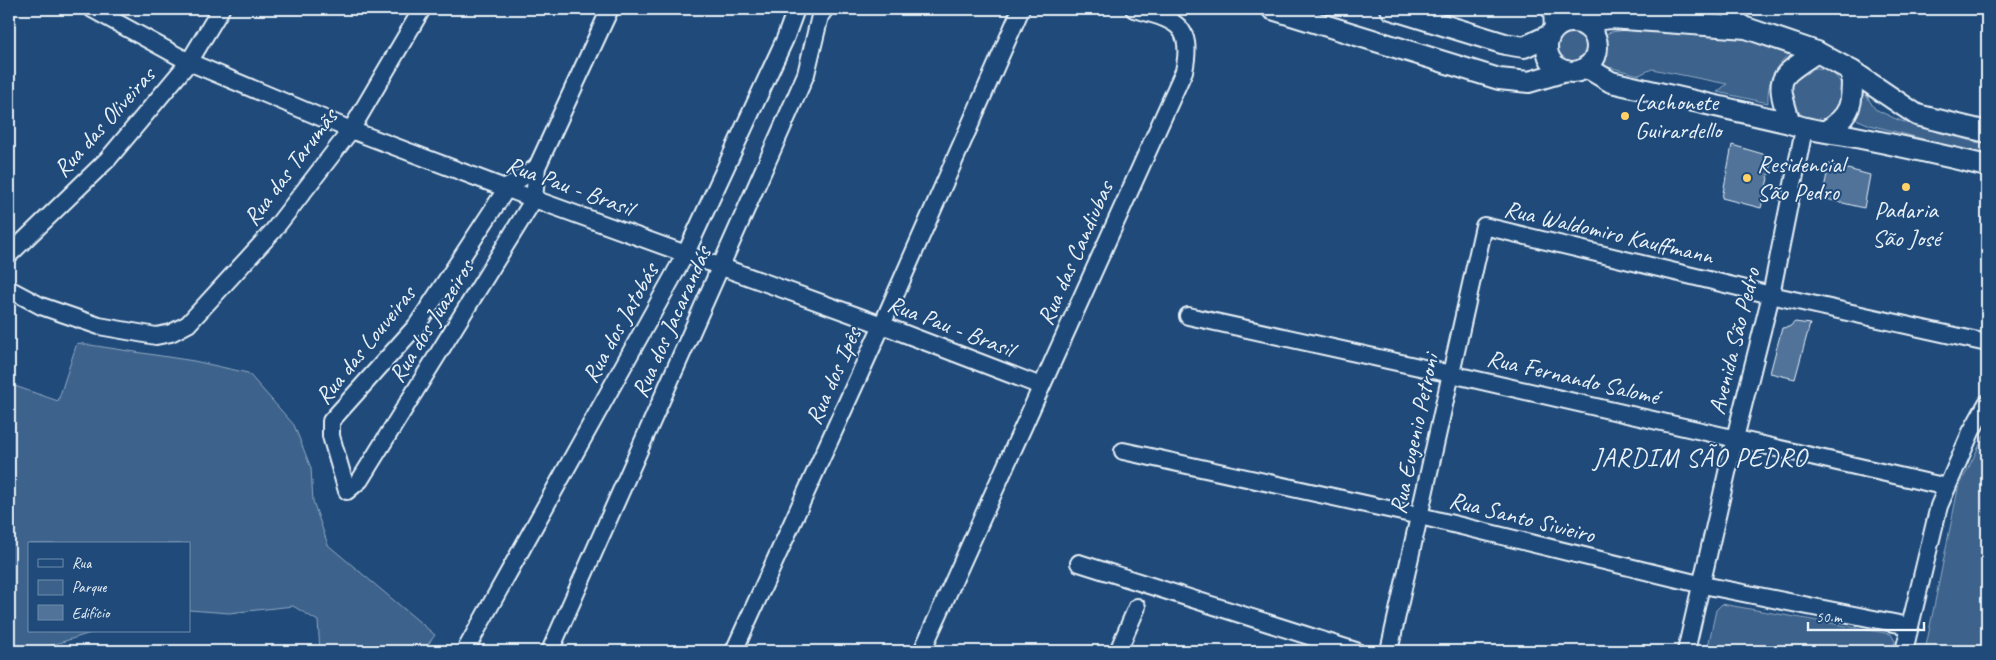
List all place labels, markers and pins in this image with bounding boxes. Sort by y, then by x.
place label: Lachonete Guirardello [1635,87,1724,145]
marker: Lachonete Guirardello [1619,110,1631,122]
place label: Residencial São Pedro [1757,149,1849,207]
marker: Residencial São Pedro [1741,172,1753,184]
marker: Padaria São José [1900,181,1912,193]
place label: Padaria São José [1872,195,1944,253]

